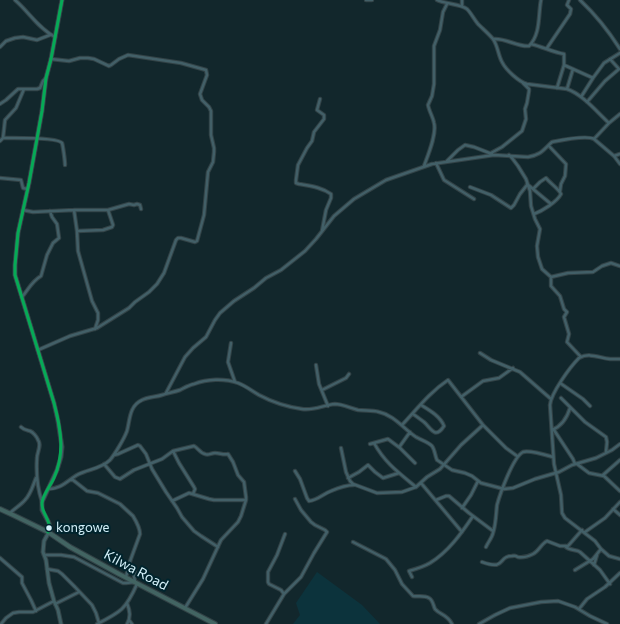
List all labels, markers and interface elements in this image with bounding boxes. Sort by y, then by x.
place label: kongowe [56,520,109,536]
marker: kongowe [44,523,54,533]
street label: Kilwa Road [101,546,171,594]

